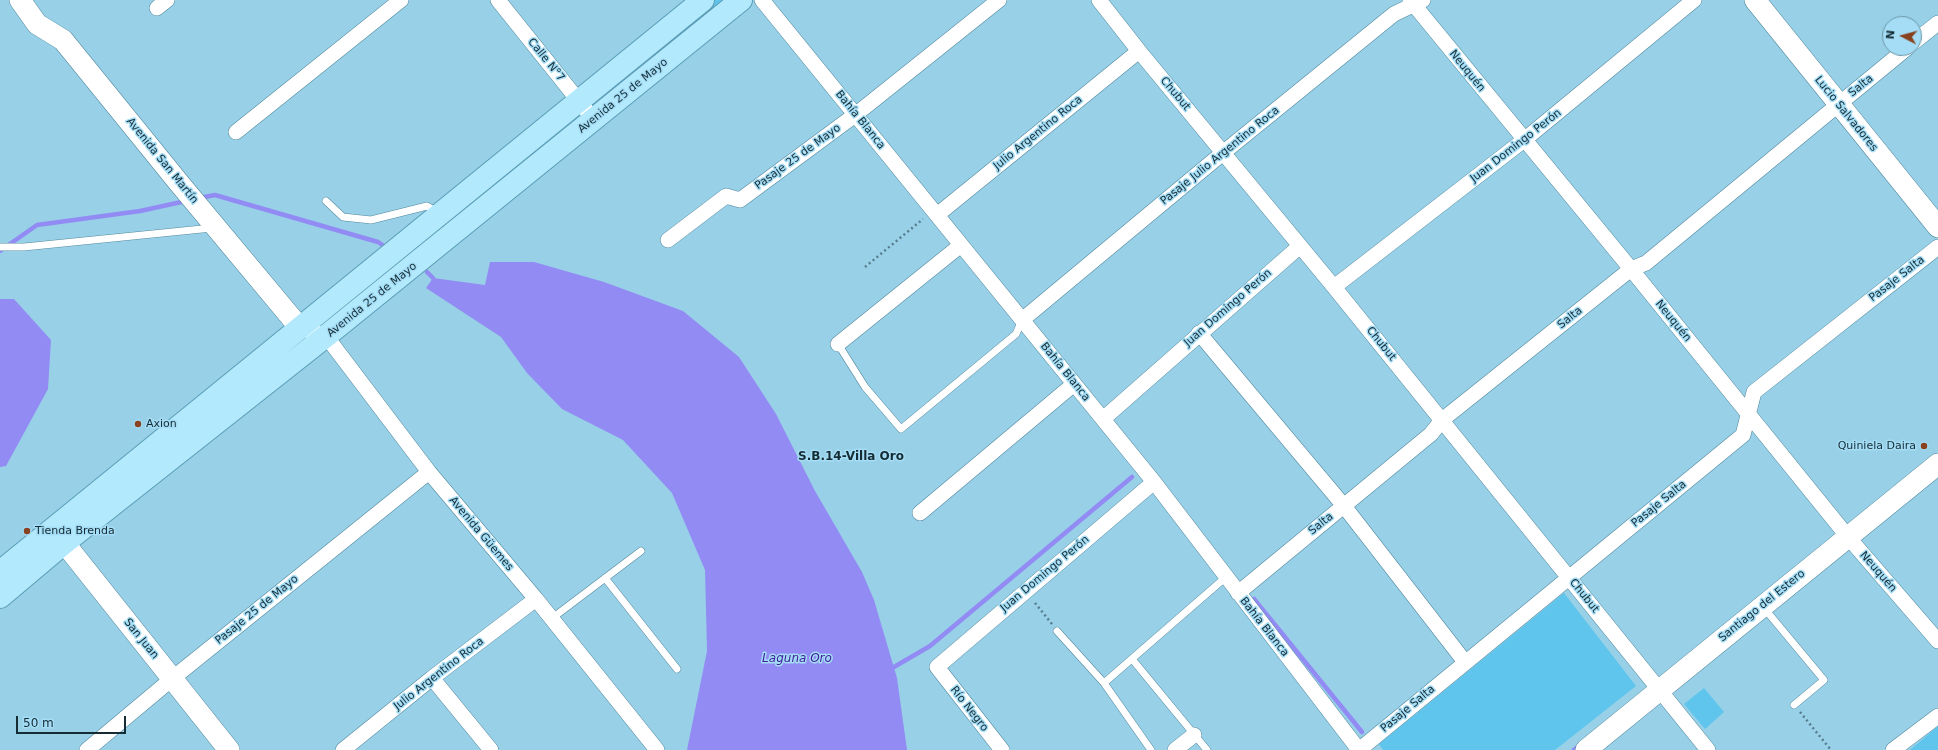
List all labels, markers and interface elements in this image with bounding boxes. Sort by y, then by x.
north arrow [1882,16,1922,56]
text: N [1884,30,1898,40]
street label: Calle N°7 [525,36,567,84]
street label: Neuquén [1446,48,1488,94]
street label: Avenida 25 de Mayo [575,56,671,136]
street label: Salta [1846,72,1876,100]
street label: Chubut [1157,74,1193,114]
street label: Lucio Salvadores [1812,74,1880,154]
street label: Bahía Blanca [832,88,888,152]
street label: Julio Argentino Roca [991,93,1085,173]
street label: Pasaje Julio Argentino Roca [1158,104,1282,208]
street label: Juan Domingo Perón [1468,106,1564,186]
street label: Avenida San Martín [123,115,201,207]
street label: Pasaje 25 de Mayo [753,121,843,193]
street label: Pasaje Salta [1867,253,1927,305]
street label: Avenida 25 de Mayo [324,260,420,340]
street label: Juan Domingo Perón [1182,266,1274,350]
street label: Neuquén [1652,298,1694,344]
street label: Salta [1555,304,1585,332]
street label: Chubut [1363,324,1399,364]
street label: Bahía Blanca [1037,340,1093,404]
place label: Axion [146,417,177,431]
marker: Axion [133,419,143,429]
place label: Quiniela Daira [1838,439,1916,453]
marker: Quiniela Daira [1919,441,1929,451]
district label: S.B.14-Villa Oro [798,450,904,464]
street label: Pasaje Salta [1629,478,1689,530]
street label: Avenida Güemes [446,494,516,574]
street label: Salta [1306,510,1336,538]
place label: Tienda Brenda [35,524,115,538]
marker: Tienda Brenda [22,526,32,536]
street label: Juan Domingo Perón [998,533,1092,615]
street label: Neuquén [1857,549,1899,595]
street label: Santiago del Estero [1716,567,1808,645]
street label: Pasaje 25 de Mayo [213,572,301,648]
street label: Chubut [1566,576,1602,616]
street label: Bahía Blanca [1237,595,1291,659]
street label: San Juan [121,616,161,662]
street label: Julio Argentino Roca [391,635,487,713]
water label: Laguna Oro [762,652,832,666]
street label: Pasaje Salta [1378,683,1438,735]
street label: Río Negro [947,684,991,734]
scale bar [18,708,128,734]
text: 50 m [23,716,54,730]

